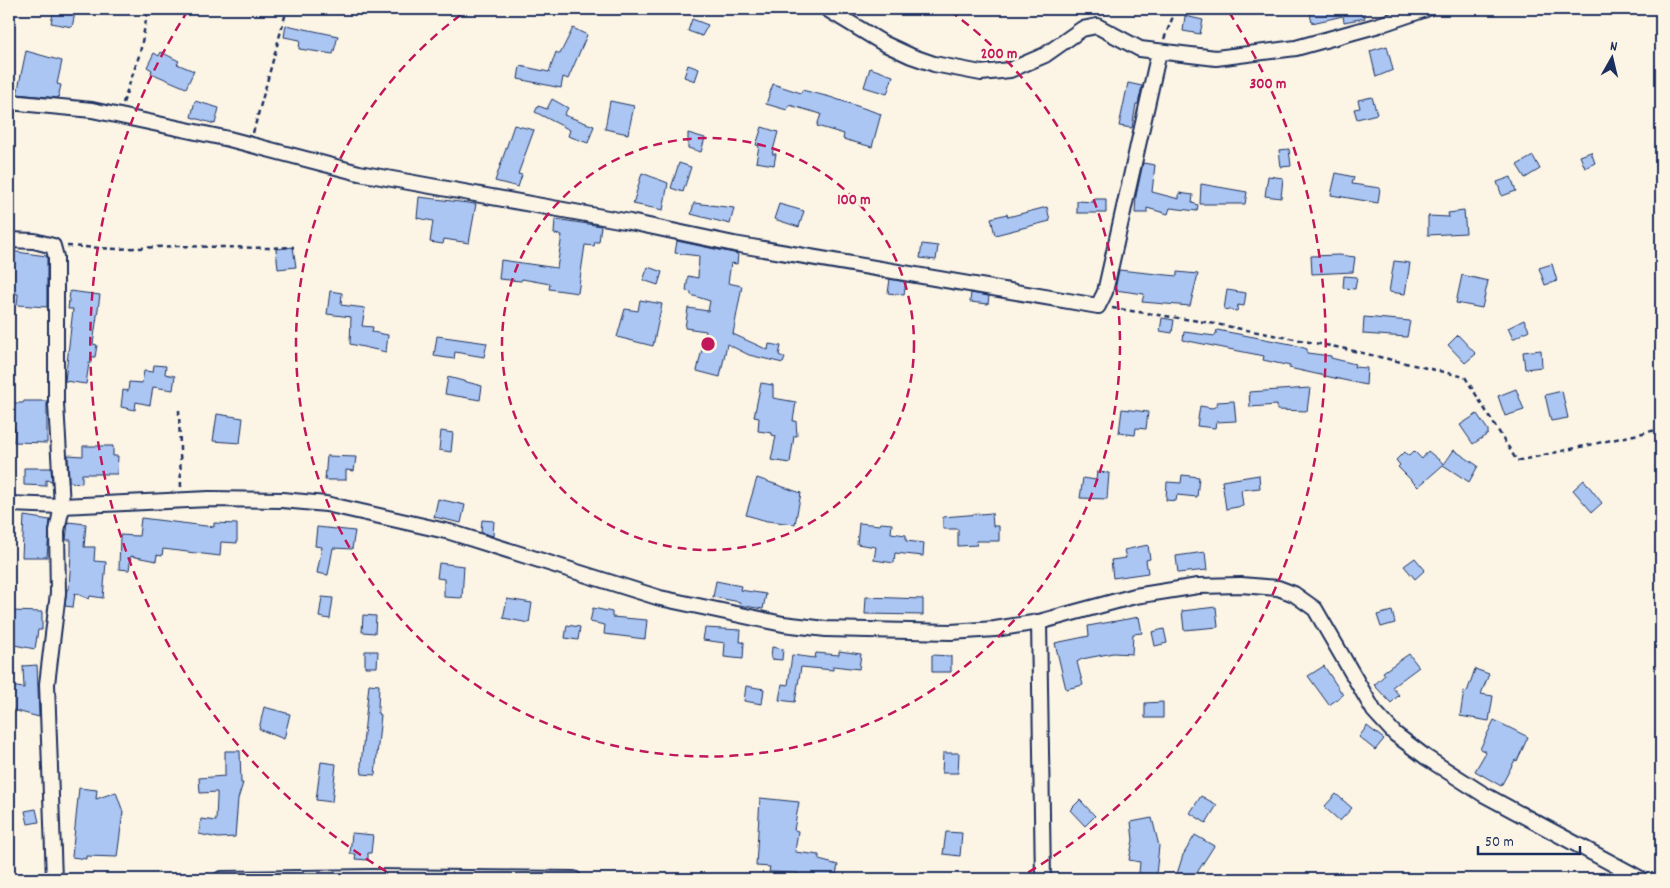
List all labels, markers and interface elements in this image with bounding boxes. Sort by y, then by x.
north arrow [1588,32,1638,82]
text: N [1609,37,1618,58]
text: 200 m [981,44,1017,66]
text: 300 m [1250,74,1286,96]
text: 100 m [837,190,871,212]
centre of rings [699,335,717,353]
scale bar [1478,823,1580,855]
text: 50 m [1485,832,1514,854]

